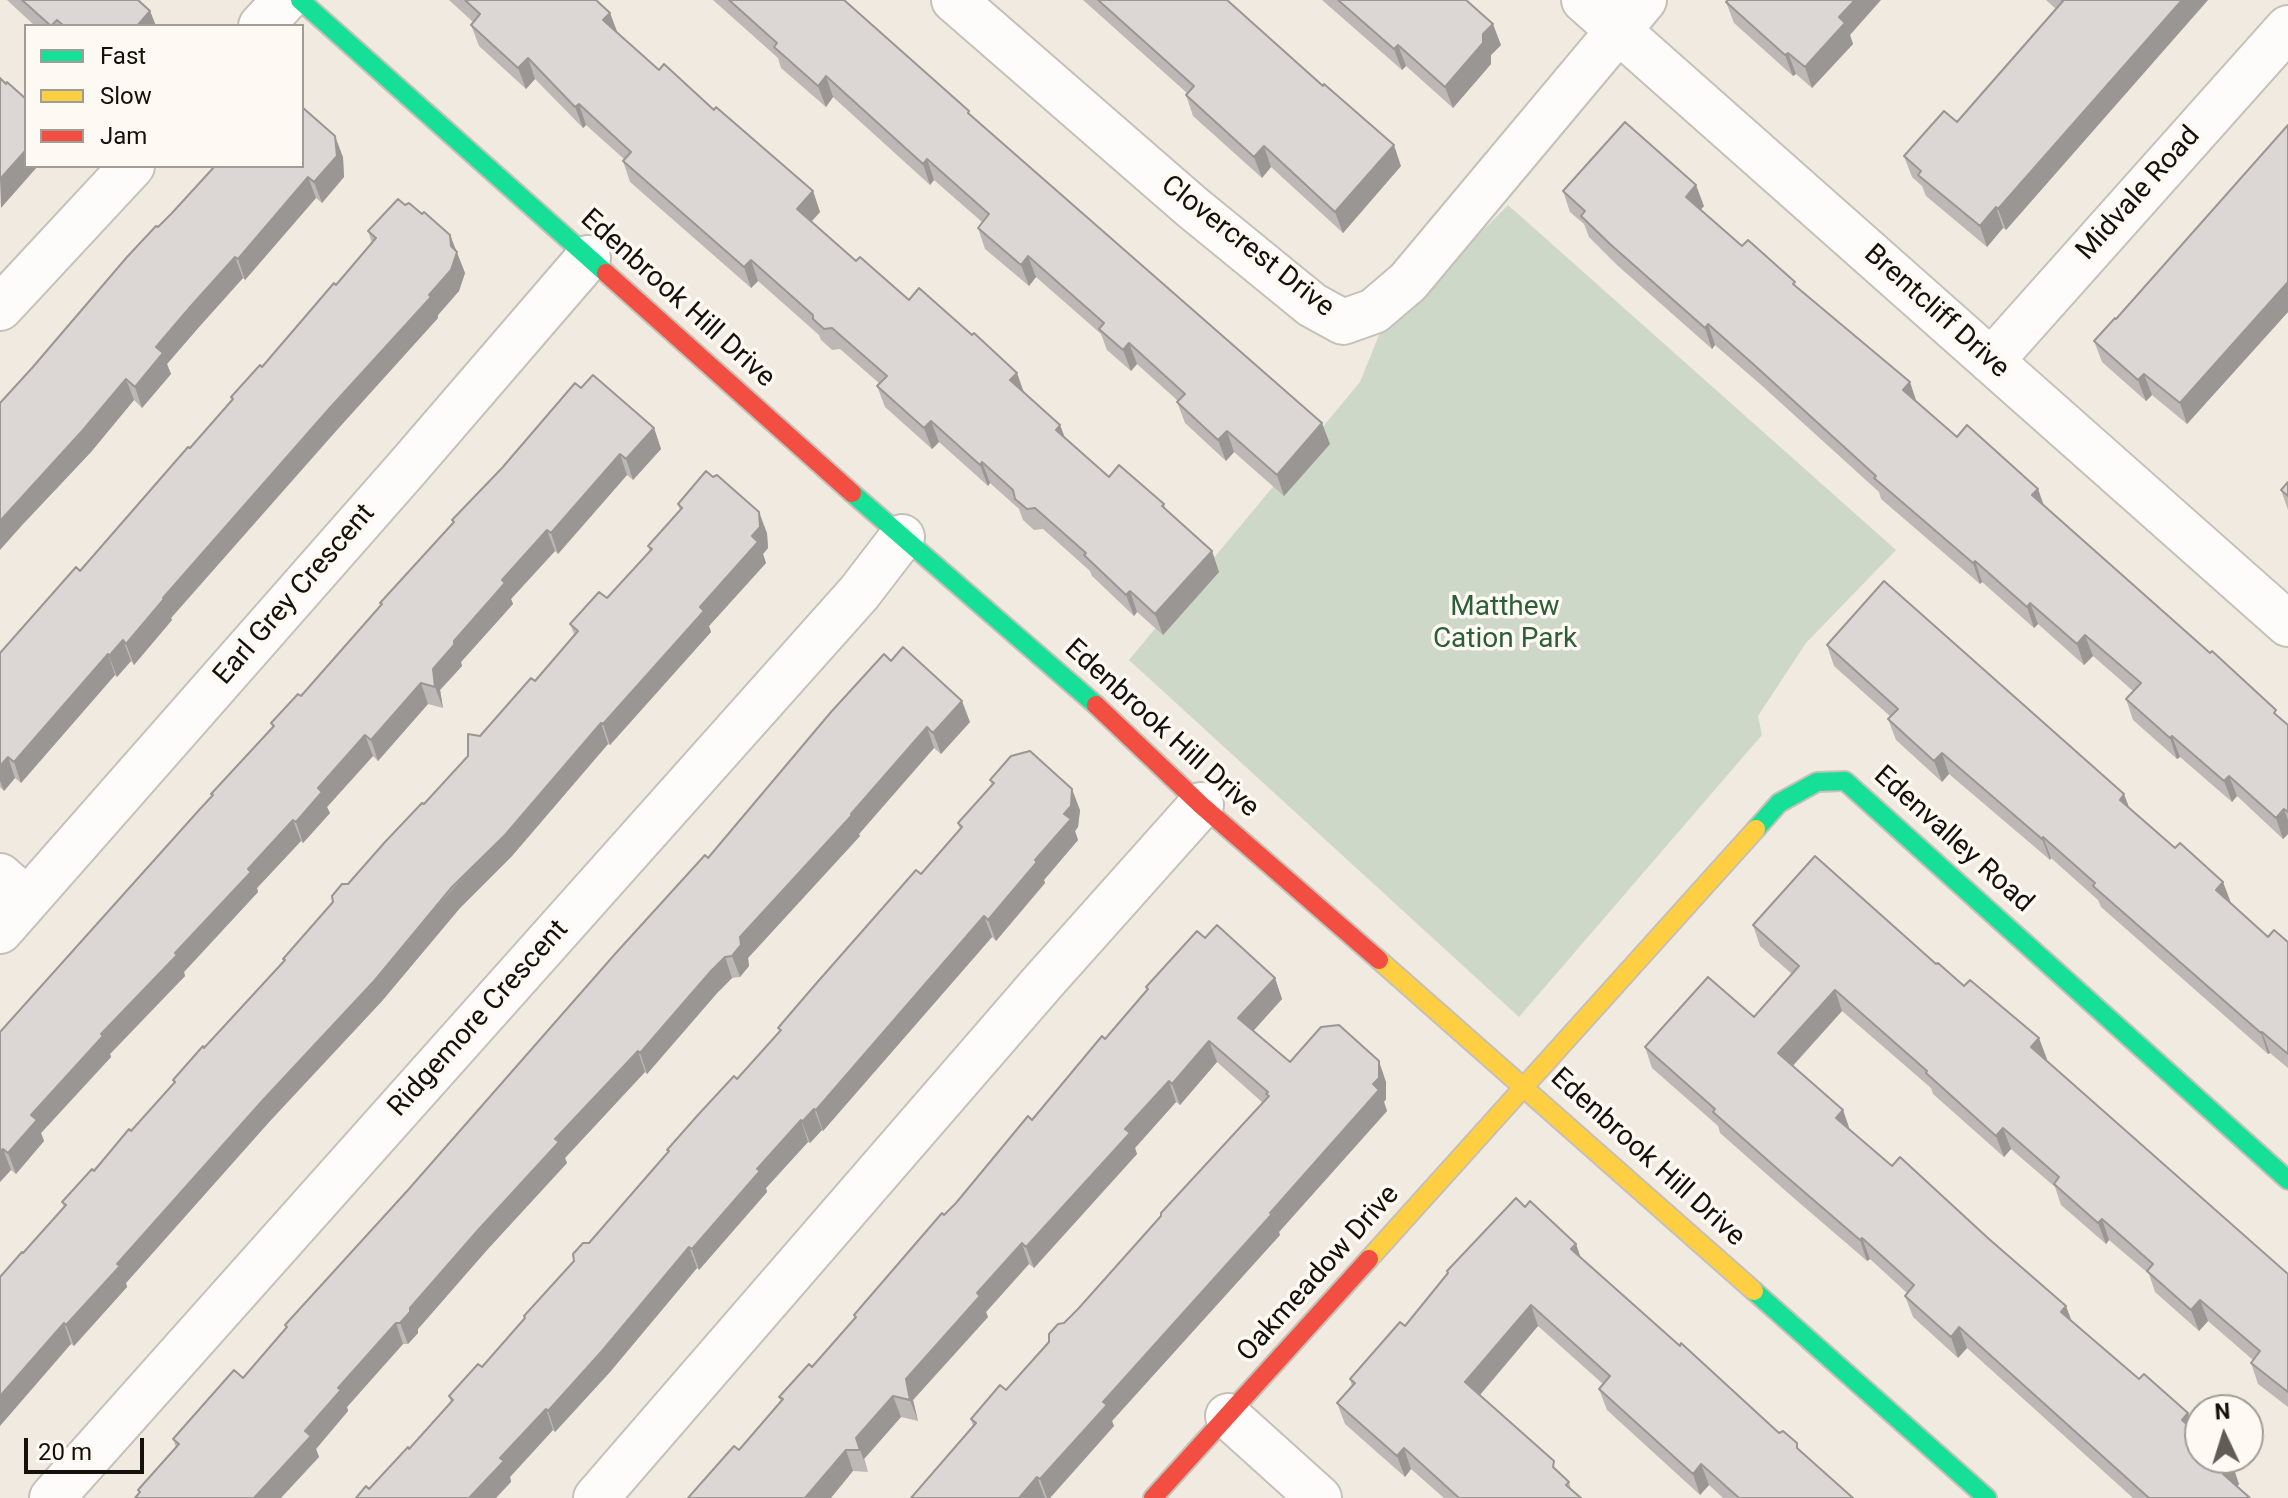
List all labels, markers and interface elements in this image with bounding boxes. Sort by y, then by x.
legend [24,24,304,168]
text: Fast [100,42,146,70]
text: Slow [100,82,152,110]
street label: Midvale Road [2070,120,2208,268]
text: Jam [100,122,147,150]
street label: Clovercrest Drive [1154,169,1340,325]
street label: Edenbrook Hill Drive [573,203,781,395]
street label: Brentcliff Drive [1856,238,2016,386]
street label: Earl Grey Crescent [207,498,383,692]
park label: Matthew Cation Park [1433,591,1577,657]
street label: Edenbrook Hill Drive [1057,633,1265,825]
street label: Edenvalley Road [1866,760,2040,920]
street label: Ridgemore Crescent [382,914,576,1124]
street label: Edenbrook Hill Drive [1543,1062,1751,1254]
street label: Oakmeadow Drive [1231,1179,1407,1369]
north arrow [2184,1394,2264,1474]
text: N [2214,1399,2231,1425]
scale bar [28,1422,148,1472]
text: 20 m [38,1438,92,1466]

